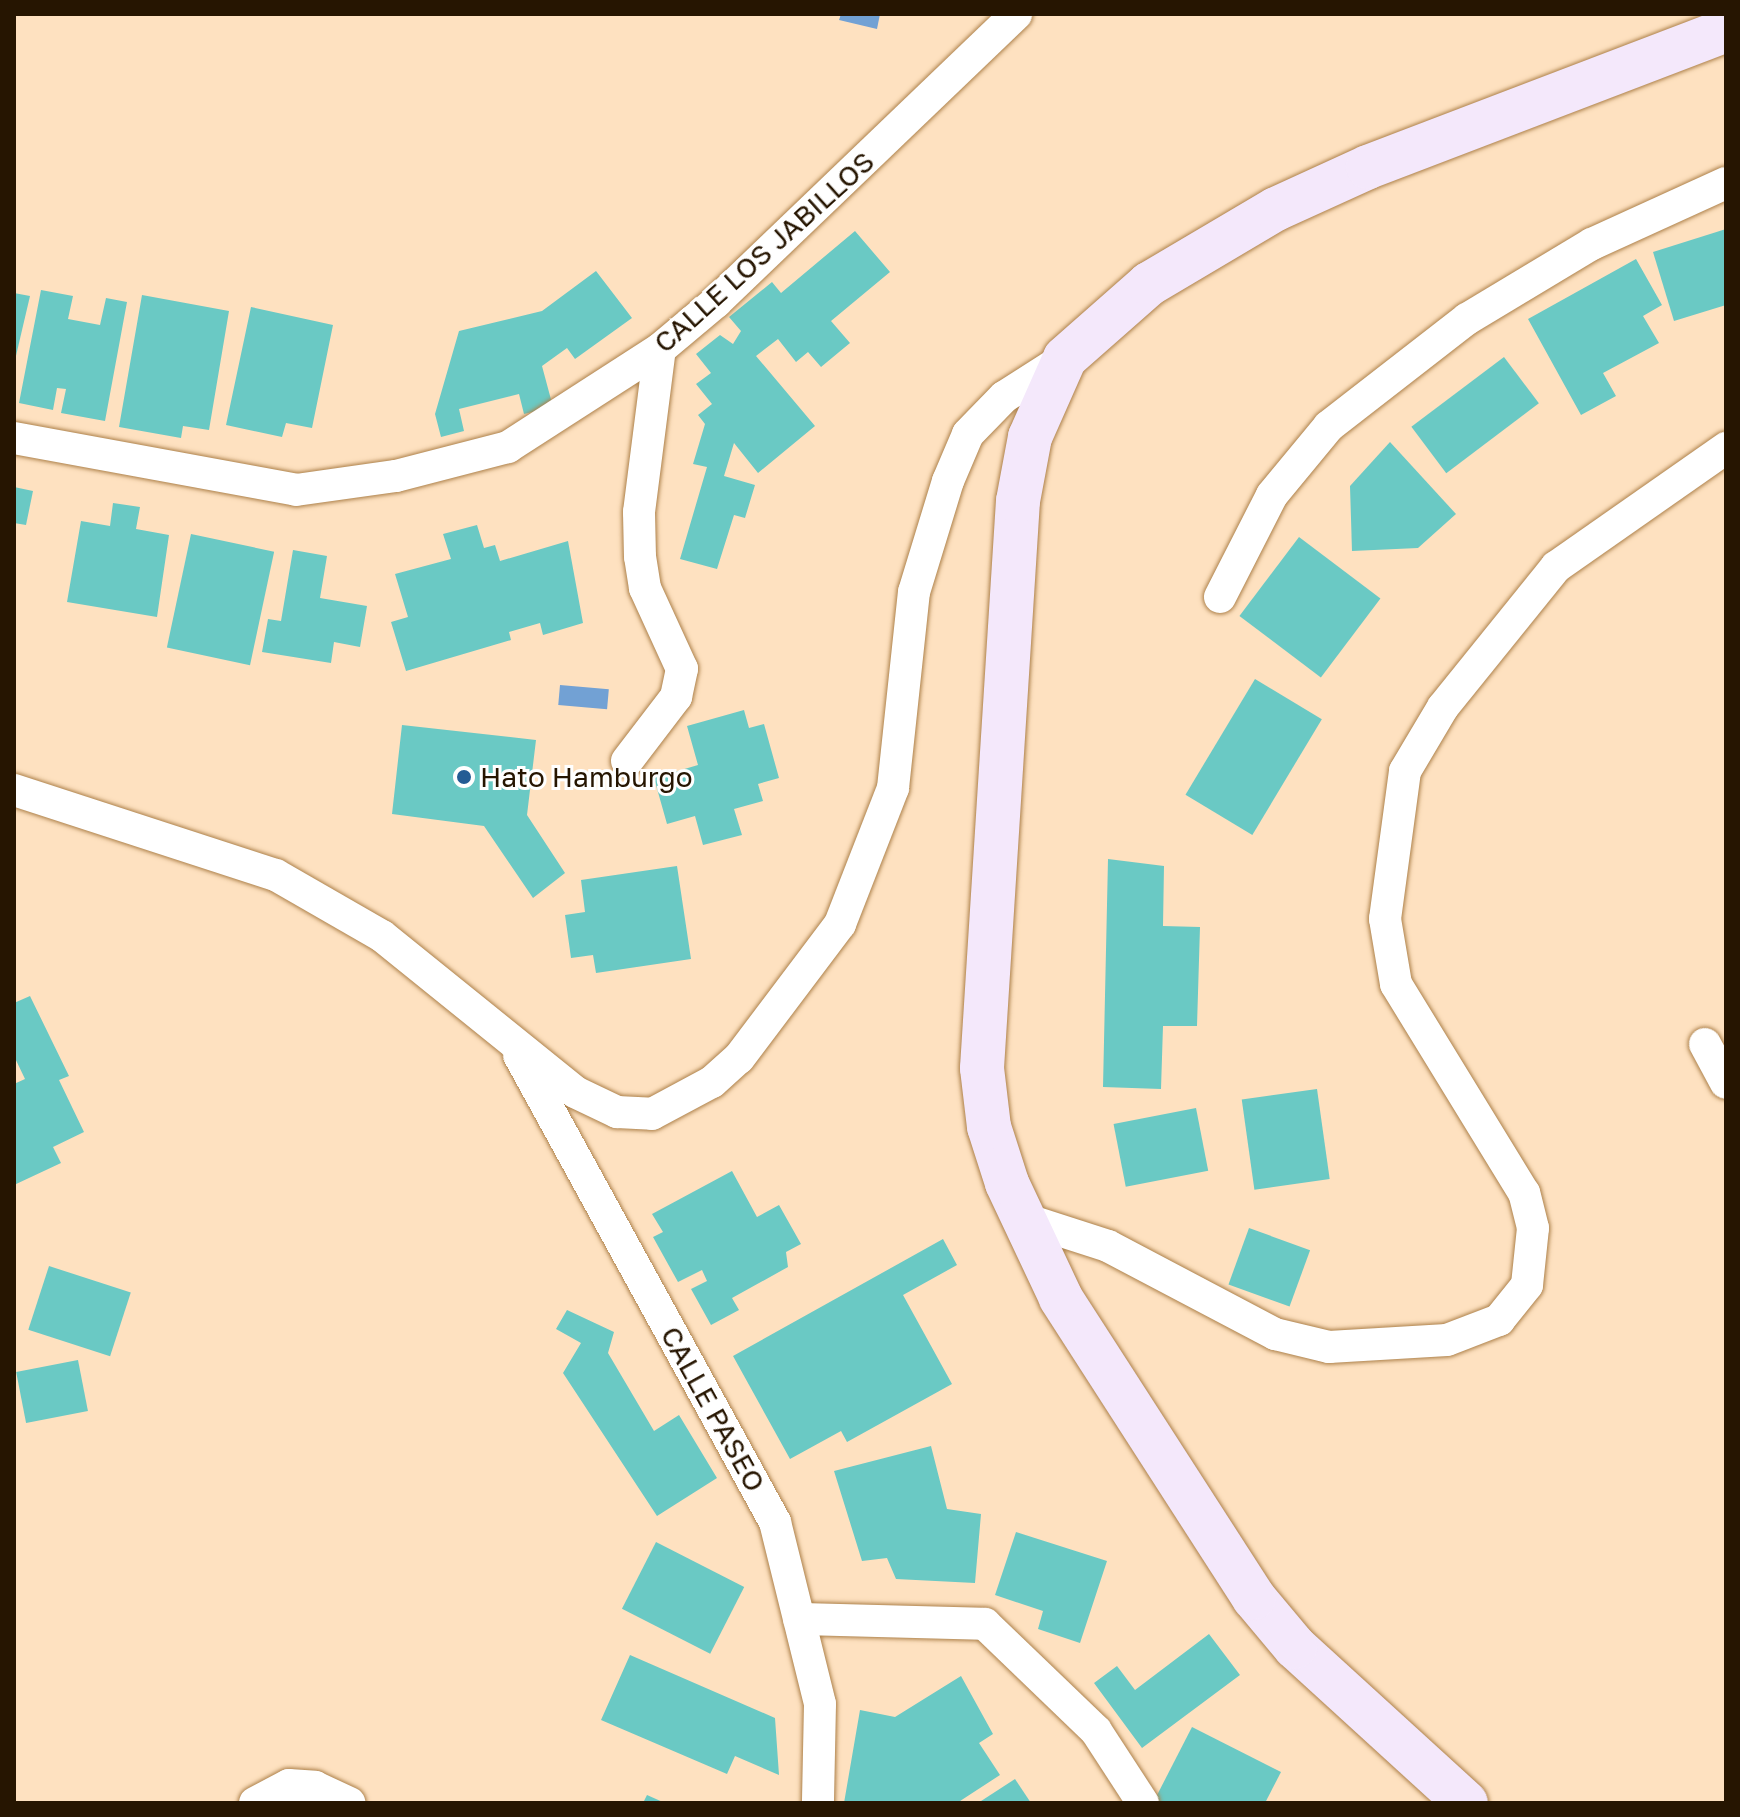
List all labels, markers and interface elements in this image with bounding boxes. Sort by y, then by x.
street label: CALLE LOS JABILLOS [647,144,881,360]
place label: Hato Hamburgo [480,760,693,794]
marker: Hato Hamburgo [455,768,473,786]
street label: CALLE PASEO [654,1321,772,1497]

